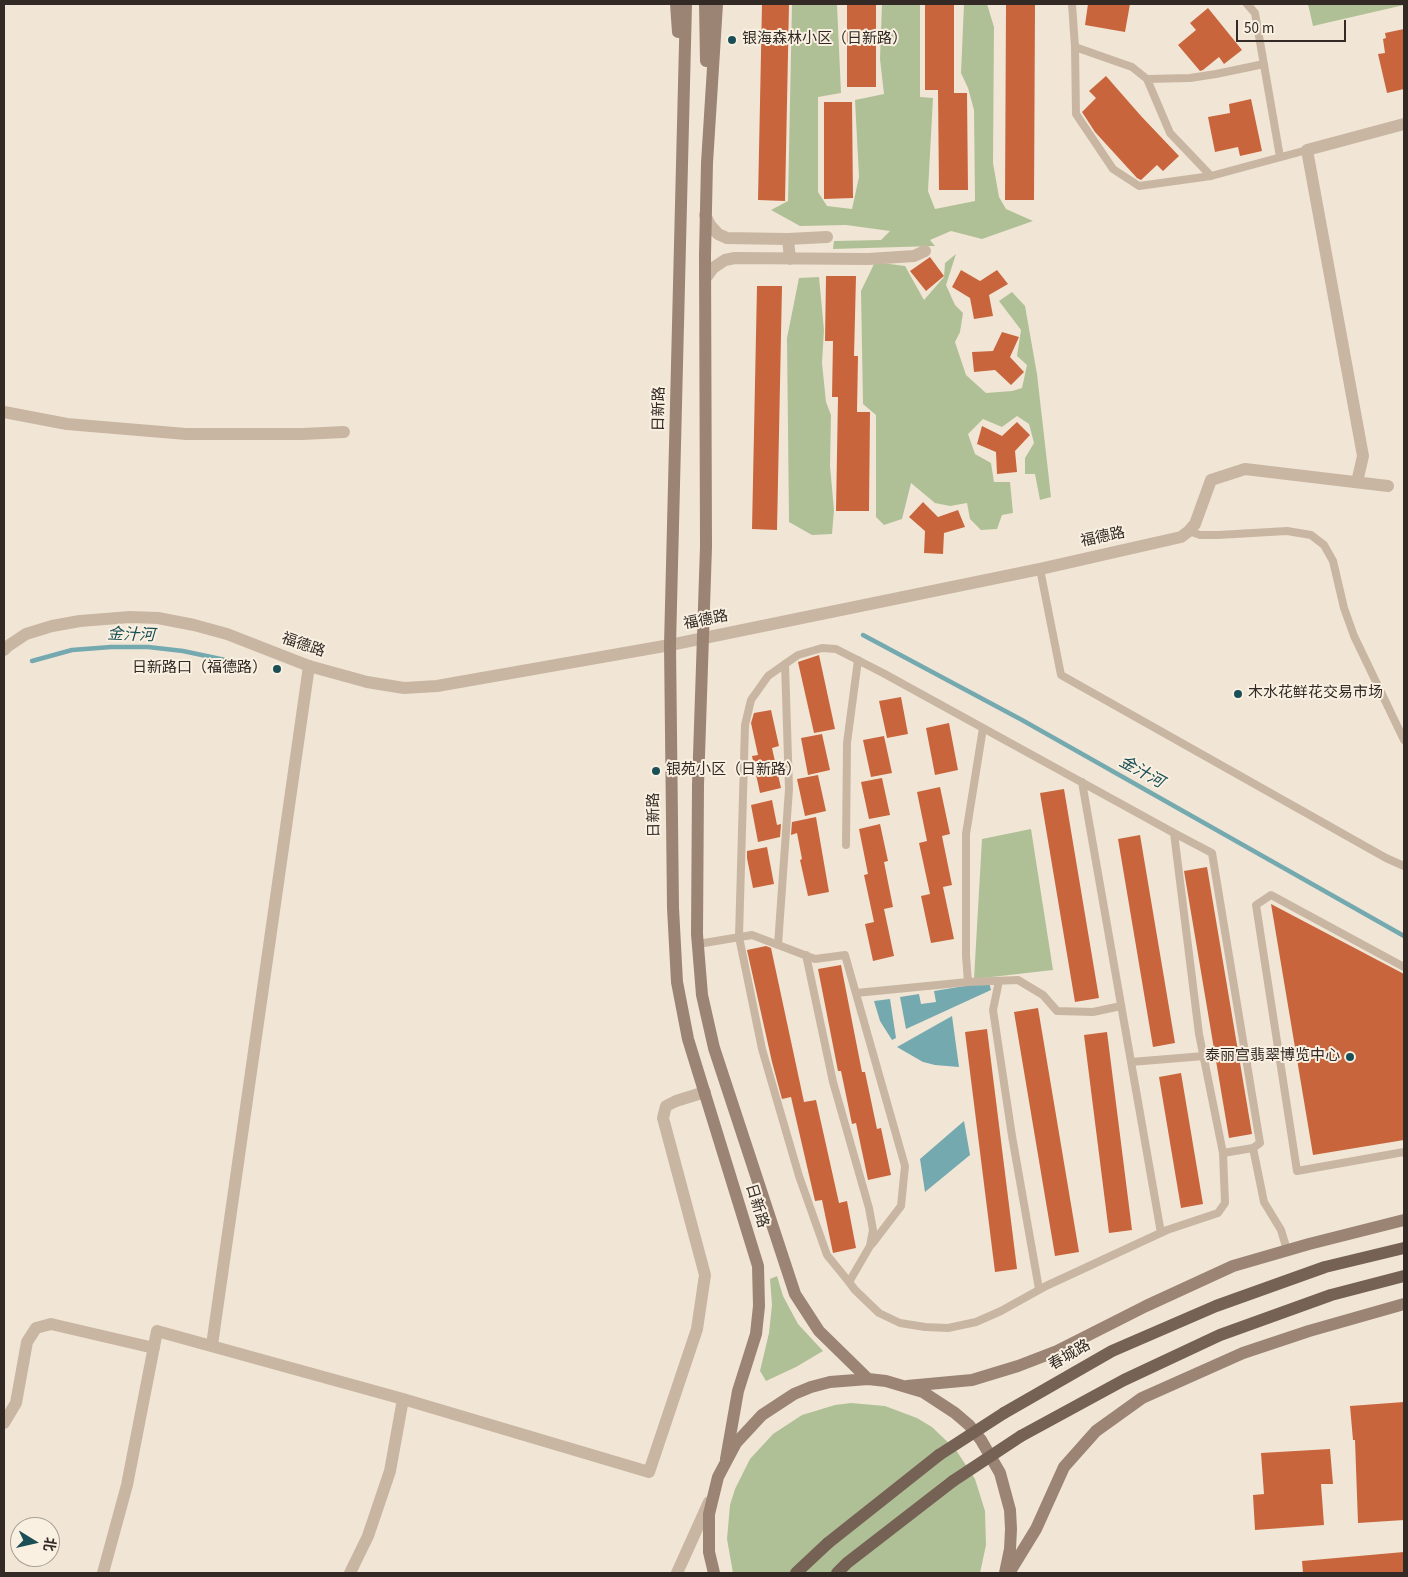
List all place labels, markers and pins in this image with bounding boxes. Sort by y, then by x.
place label: 银海森林小区（日新路） [742,31,907,49]
marker: 银海森林小区（日新路） [726,34,738,46]
place label: 日新路口（福德路） [132,660,267,678]
marker: 日新路口（福德路） [271,663,283,675]
place label: 木水花鲜花交易市场 [1248,685,1383,703]
marker: 木水花鲜花交易市场 [1232,688,1244,700]
place label: 银苑小区（日新路） [666,762,801,780]
marker: 银苑小区（日新路） [650,765,662,777]
place label: 泰丽宫翡翠博览中心 [1205,1048,1340,1066]
marker: 泰丽宫翡翠博览中心 [1344,1051,1356,1063]

